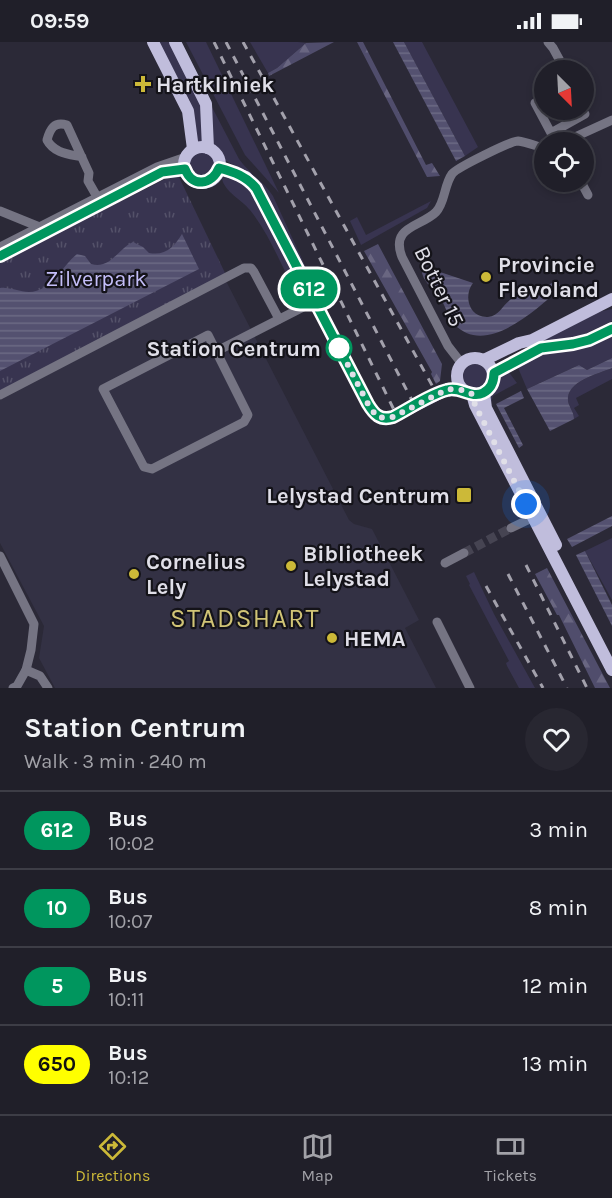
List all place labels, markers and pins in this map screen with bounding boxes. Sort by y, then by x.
place label: Hartkliniek [156,72,274,98]
marker: Hartkliniek [134,75,152,93]
place label: Provincie Flevoland [498,252,599,303]
marker: Provincie Flevoland [479,270,493,284]
marker: Station Centrum [326,335,352,361]
place label: Station Centrum [147,336,321,362]
place label: Lelystad Centrum [266,483,450,509]
marker: Lelystad Centrum [455,486,473,504]
place label: Bibliotheek Lelystad [303,541,423,592]
place label: Cornelius Lely [146,549,246,600]
marker: Bibliotheek Lelystad [284,559,298,573]
marker: Cornelius Lely [127,567,141,581]
place label: HEMA [344,626,406,652]
marker: HEMA [325,631,339,645]

